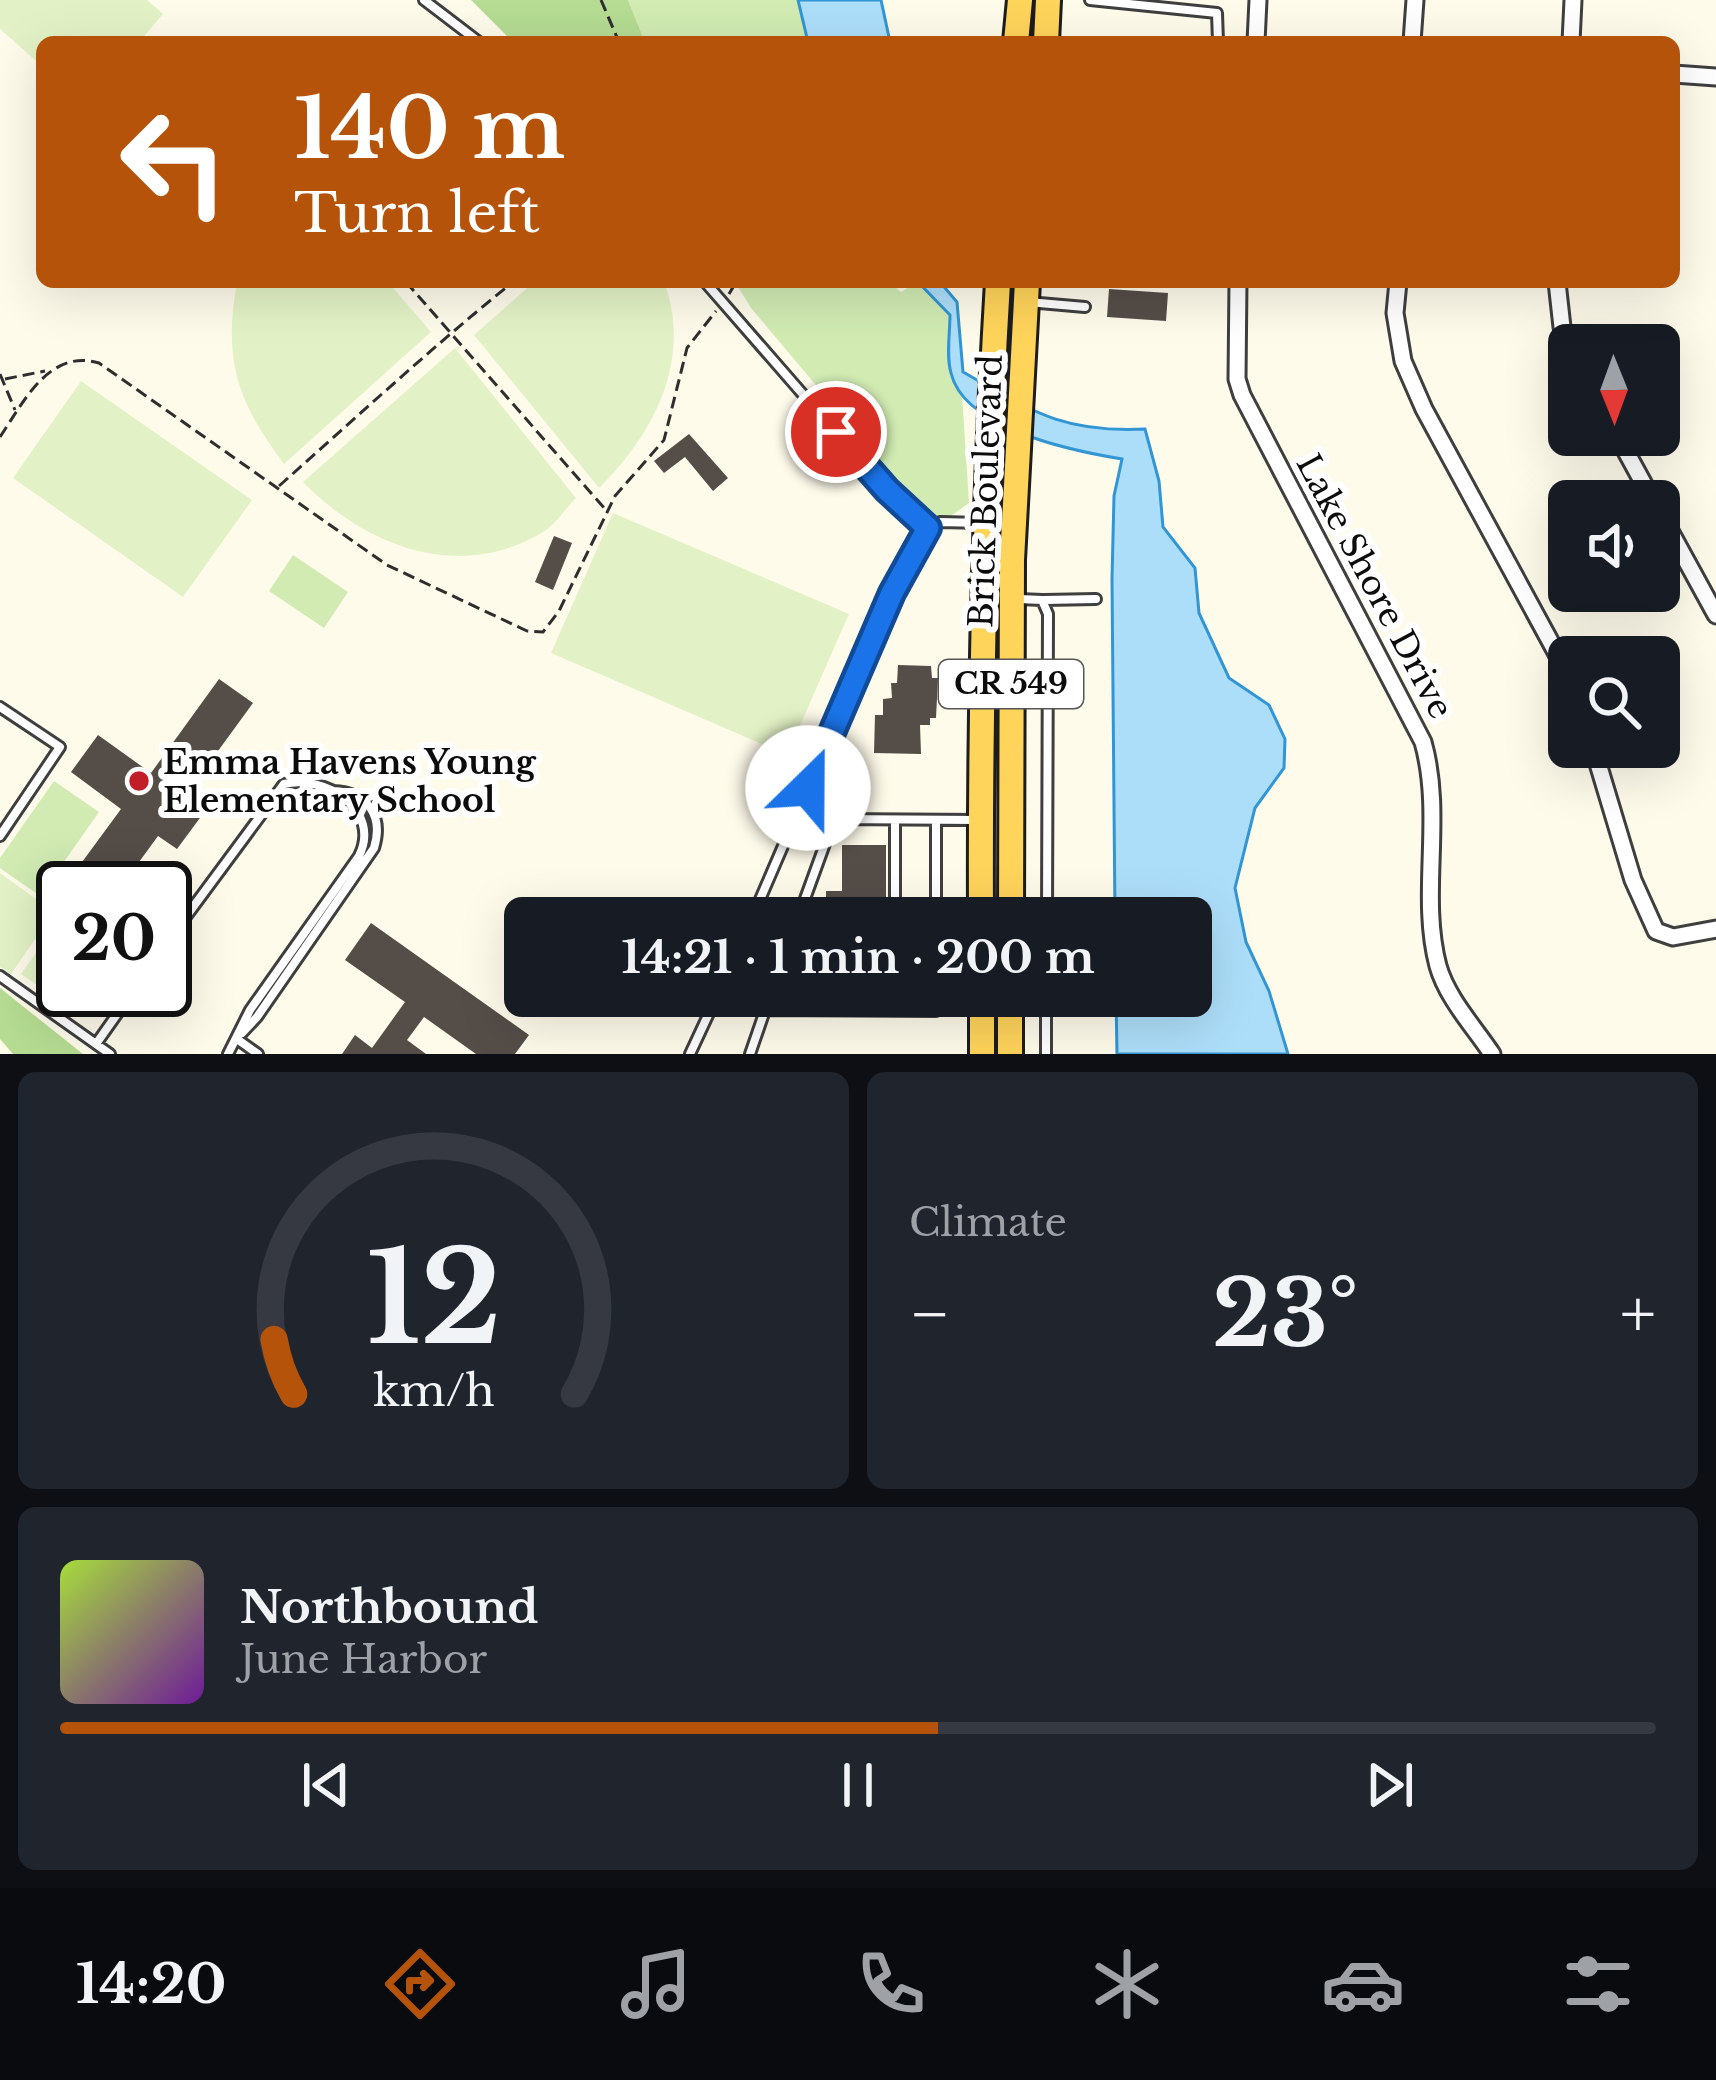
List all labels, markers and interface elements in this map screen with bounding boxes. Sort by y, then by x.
text: 140 m [294,77,565,181]
icon: left [96,84,252,240]
text: Turn left [294,180,540,247]
north arrow [1548,324,1680,456]
map controls [1548,324,1680,768]
street label: Brick Boulevard [960,354,1011,628]
pin [785,381,887,483]
icon: arrive [803,399,869,465]
street label: Lake Shore Drive [1288,447,1462,725]
button: sound [1548,480,1680,612]
button: search [1548,636,1680,768]
road number: CR 549 [939,660,1083,708]
position arrow [745,725,871,851]
place label: Emma Havens Young Elementary School [163,742,536,821]
marker: Emma Havens Young Elementary School [126,768,152,794]
speed limit sign: 20 [36,861,192,1017]
text: 14:21 · 1 min · 200 m [621,929,1095,985]
text: Climate [909,1198,1067,1247]
text: 12 [366,1222,501,1377]
text: 23° [1212,1259,1358,1370]
text: − [909,1273,951,1355]
text: + [1620,1273,1656,1355]
text: km/h [373,1363,494,1417]
text: Northbound [240,1579,538,1635]
text: June Harbor [240,1635,487,1684]
icon: previous [293,1752,359,1818]
icon: pause [825,1752,891,1818]
icon: next [1357,1752,1423,1818]
icon: directions [378,1942,462,2026]
icon: music [614,1942,698,2026]
icon: phone [849,1942,933,2026]
icon: climate [1085,1942,1169,2026]
icon: car [1321,1942,1405,2026]
icon: filters [1556,1942,1640,2026]
text: 14:20 [76,1951,226,2018]

